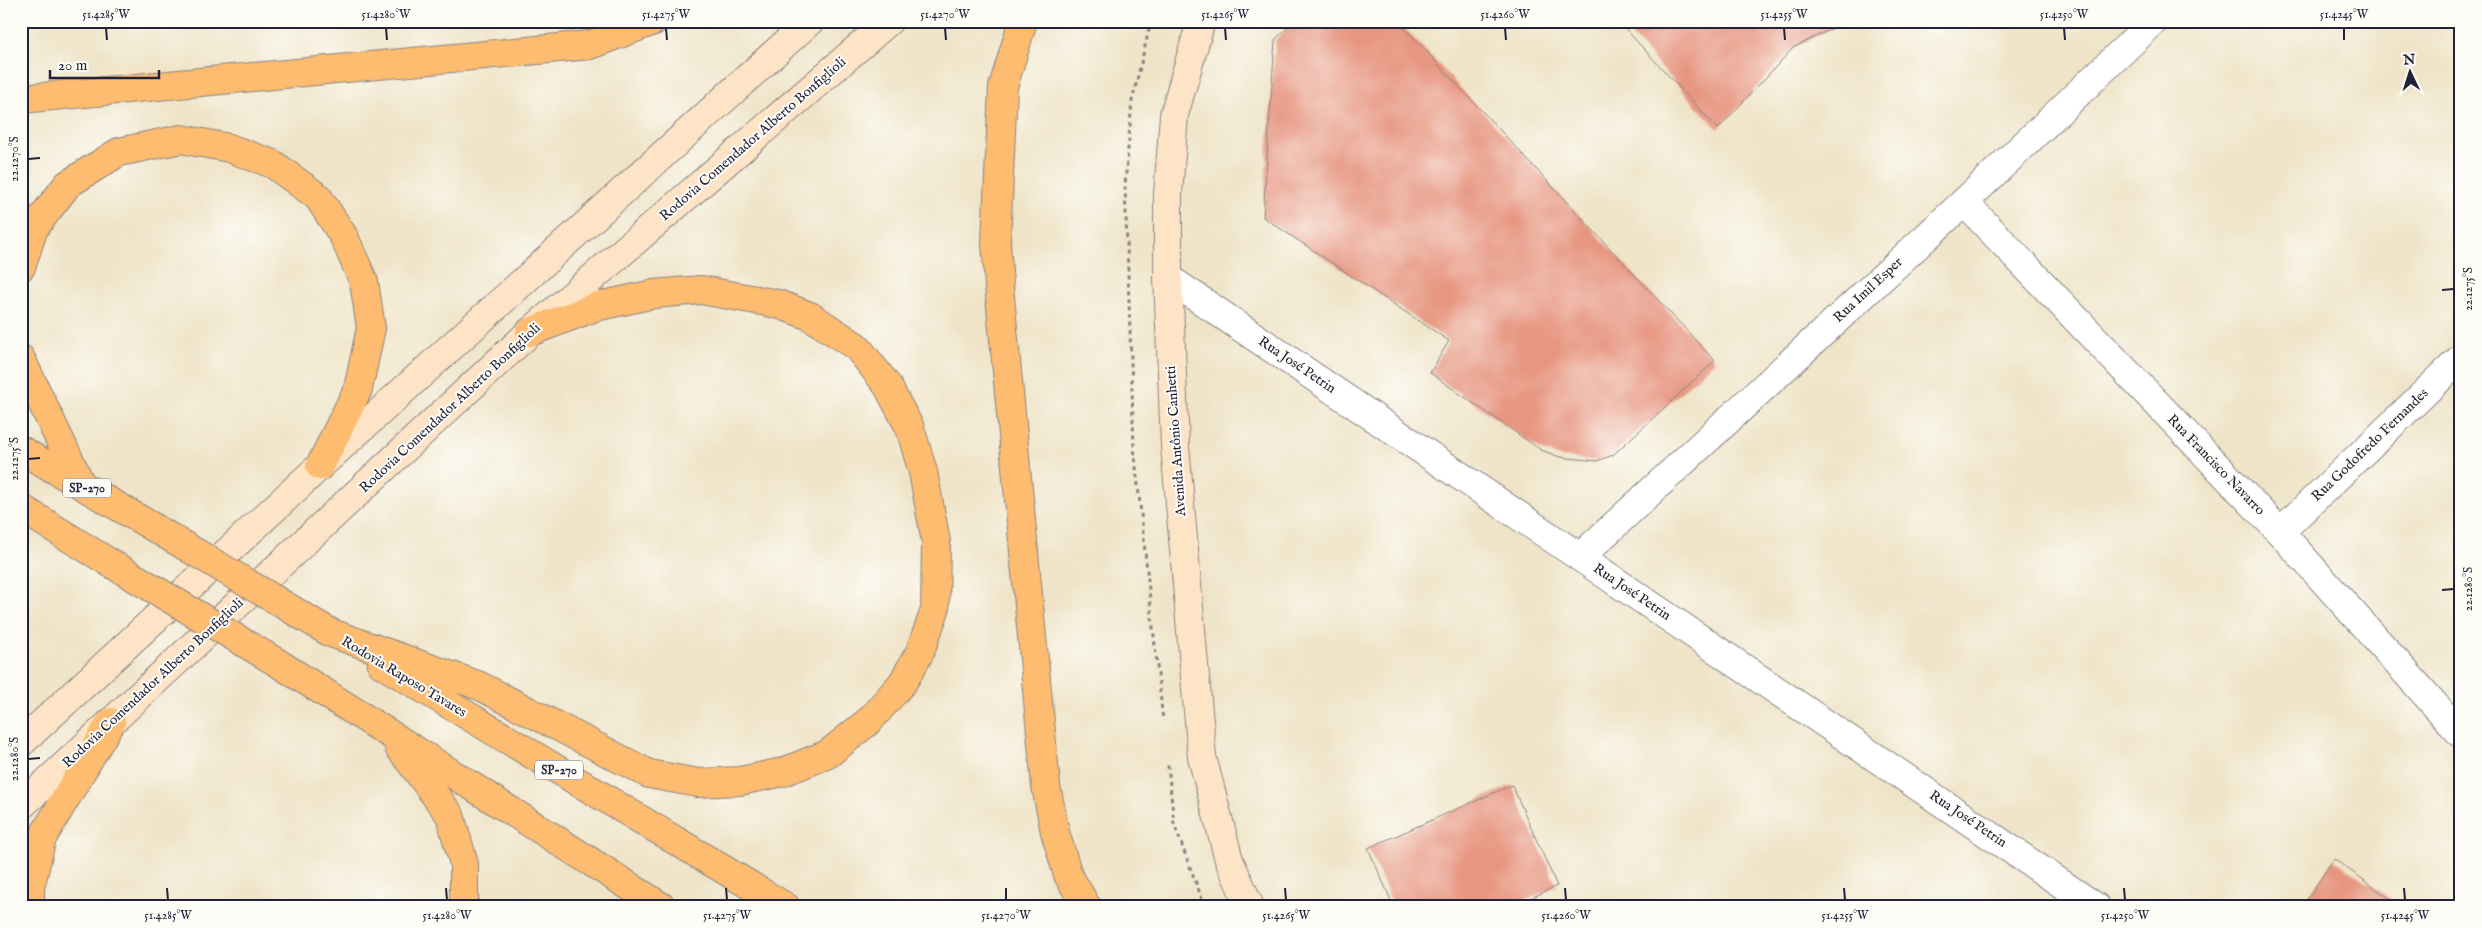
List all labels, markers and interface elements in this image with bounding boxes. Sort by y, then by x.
text: 51.4285°W [82,7,130,22]
text: 51.4280°W [362,7,411,22]
text: 51.4275°W [642,7,691,22]
text: 51.4270°W [920,7,970,22]
text: 51.4265°W [1201,7,1249,22]
text: 51.4260°W [1480,7,1530,22]
text: 51.4255°W [1761,7,1808,22]
text: 51.4250°W [2040,7,2089,22]
text: 51.4245°W [2320,7,2369,22]
scale bar [50,48,159,80]
north arrow [2384,48,2434,98]
text: N [2401,51,2416,69]
street label: Rodovia Comendador Alberto Bonfiglioli [656,53,850,225]
text: 20 m [58,56,88,75]
text: 22.1270°S [7,136,22,182]
street label: Rua Imil Esper [1830,253,1906,327]
text: 22.1275°S [2461,267,2476,311]
street label: Rodovia Comendador Alberto Bonfiglioli [356,319,545,497]
street label: Rua José Petrin [1255,332,1340,398]
street label: Avenida Antônio Canhetti [1162,365,1190,518]
street label: Rua Godofredo Fernandes [2308,384,2432,505]
street label: Rua Francisco Navarro [2163,411,2269,520]
text: 22.1275°S [7,437,22,481]
road number: SP-270 [63,478,111,498]
street label: Rua José Petrin [1590,559,1675,625]
text: 22.1280°S [2461,567,2476,611]
street label: Rodovia Comendador Alberto Bonfiglioli [59,594,248,772]
street label: Rodovia Raposo Tavares [338,632,470,722]
text: 22.1280°S [7,737,22,781]
road number: SP-270 [535,760,583,780]
street label: Rua José Petrin [1926,786,2011,852]
text: 51.4285°W [144,908,192,923]
text: 51.4280°W [423,908,472,923]
text: 51.4275°W [703,908,752,923]
text: 51.4270°W [981,908,1031,923]
text: 51.4265°W [1262,908,1310,923]
text: 51.4260°W [1541,908,1591,923]
text: 51.4255°W [1822,908,1869,923]
text: 51.4250°W [2101,908,2150,923]
text: 51.4245°W [2381,908,2430,923]

